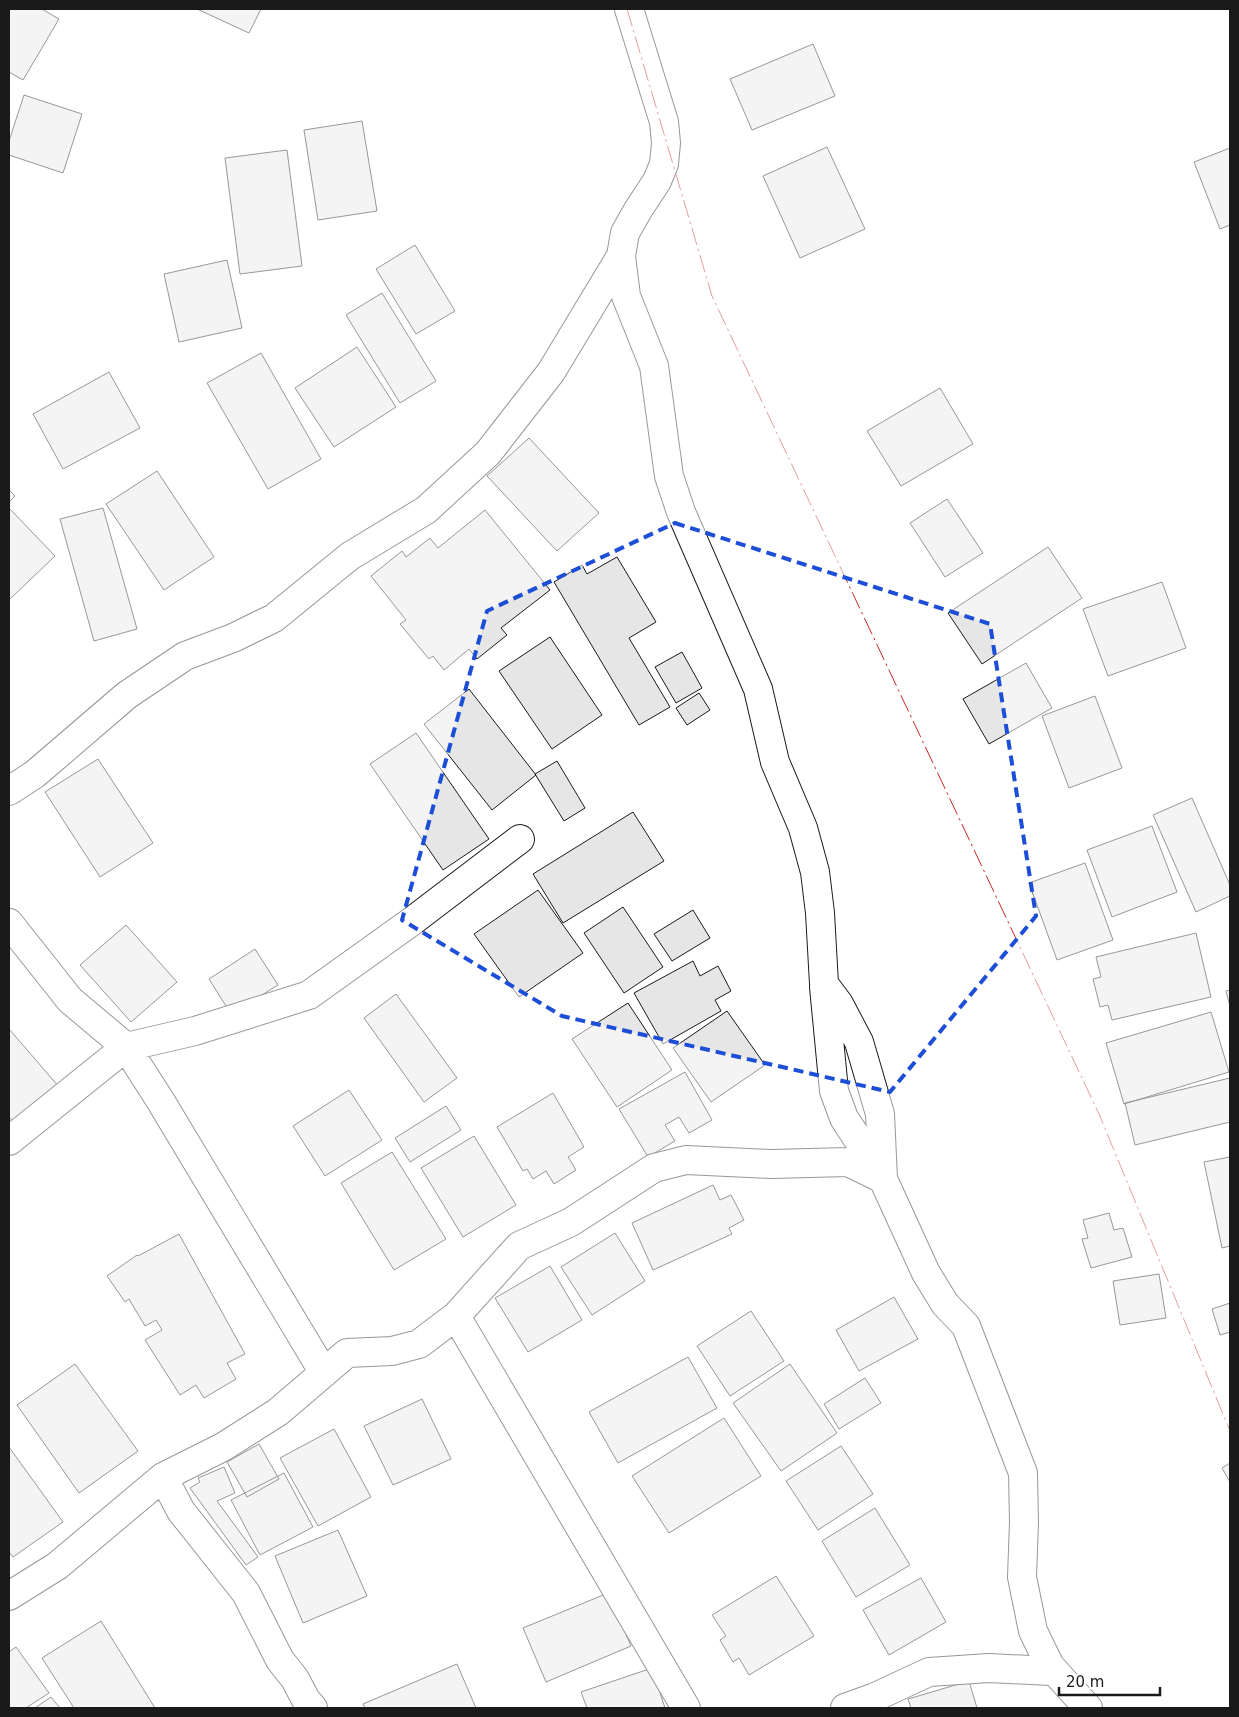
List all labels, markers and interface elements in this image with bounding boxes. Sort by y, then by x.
scale bar [1059,1664,1160,1696]
text: 20 m [1066,1673,1104,1691]

